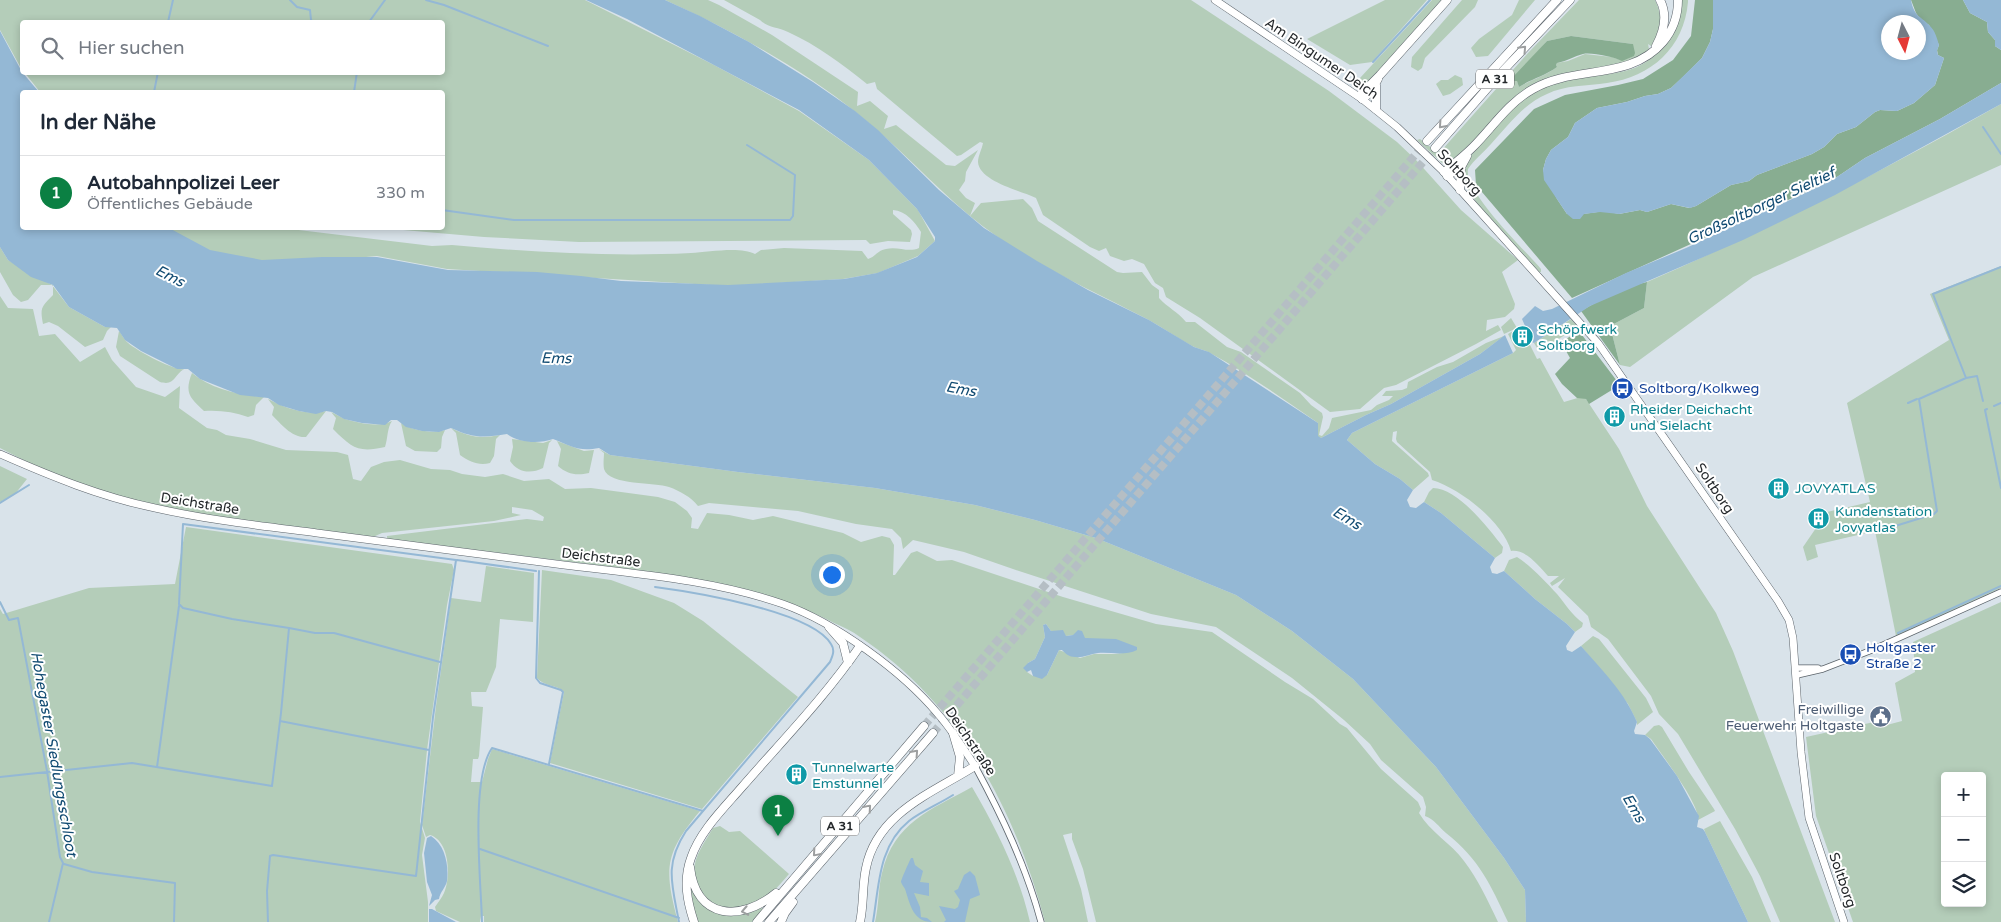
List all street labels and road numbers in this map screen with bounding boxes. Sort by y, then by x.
street label: Am Bingumer Deich [1262,14,1382,103]
road number: A 31 [1476,70,1514,88]
street label: Soltborg [1434,146,1485,199]
street label: Soltborg [1692,460,1738,517]
street label: Deichstraße [159,489,240,518]
street label: Deichstraße [561,544,641,571]
street label: Deichstraße [941,704,1000,779]
road number: A 31 [821,816,859,836]
street label: Soltborg [1825,850,1860,910]

